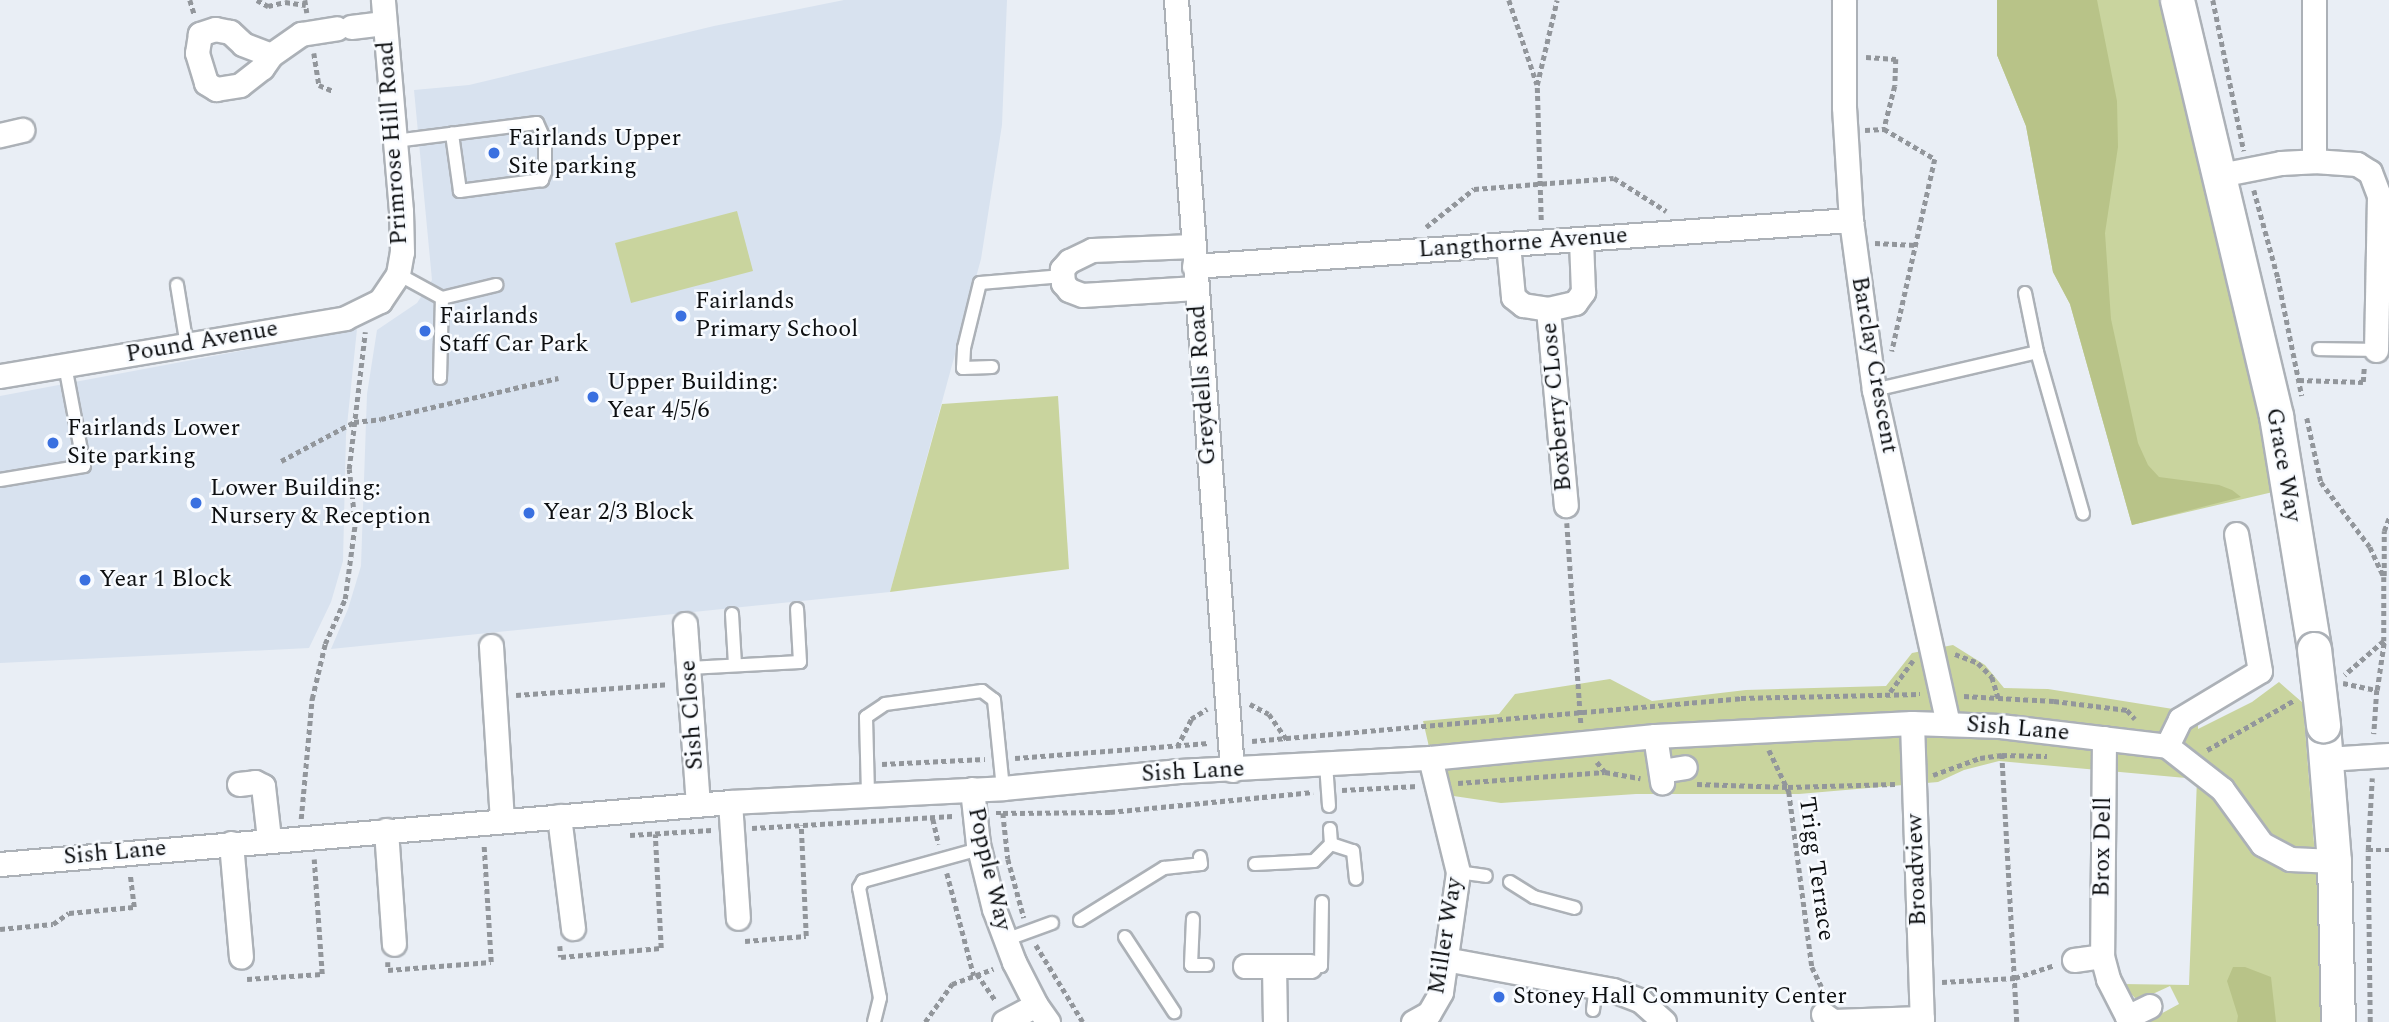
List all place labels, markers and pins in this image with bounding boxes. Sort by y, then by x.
place label: Fairlands Upper Site parking [508,125,681,181]
marker: Fairlands Upper Site parking [486,145,502,161]
place label: Fairlands Primary School [695,288,858,344]
place label: Fairlands Staff Car Park [439,303,589,359]
marker: Fairlands Primary School [673,308,689,324]
marker: Fairlands Staff Car Park [417,323,433,339]
place label: Upper Building: Year 4/5/6 [607,369,778,425]
marker: Upper Building: Year 4/5/6 [585,389,601,405]
place label: Fairlands Lower Site parking [67,415,240,471]
marker: Fairlands Lower Site parking [45,435,61,451]
place label: Lower Building: Nursery & Reception [210,475,431,531]
marker: Lower Building: Nursery & Reception [188,495,204,511]
place label: Year 2/3 Block [543,499,694,527]
marker: Year 2/3 Block [521,505,537,521]
place label: Year 1 Block [99,566,232,594]
marker: Year 1 Block [77,572,93,588]
place label: Stoney Hall Community Center [1513,983,1847,1011]
marker: Stoney Hall Community Center [1491,989,1507,1005]

